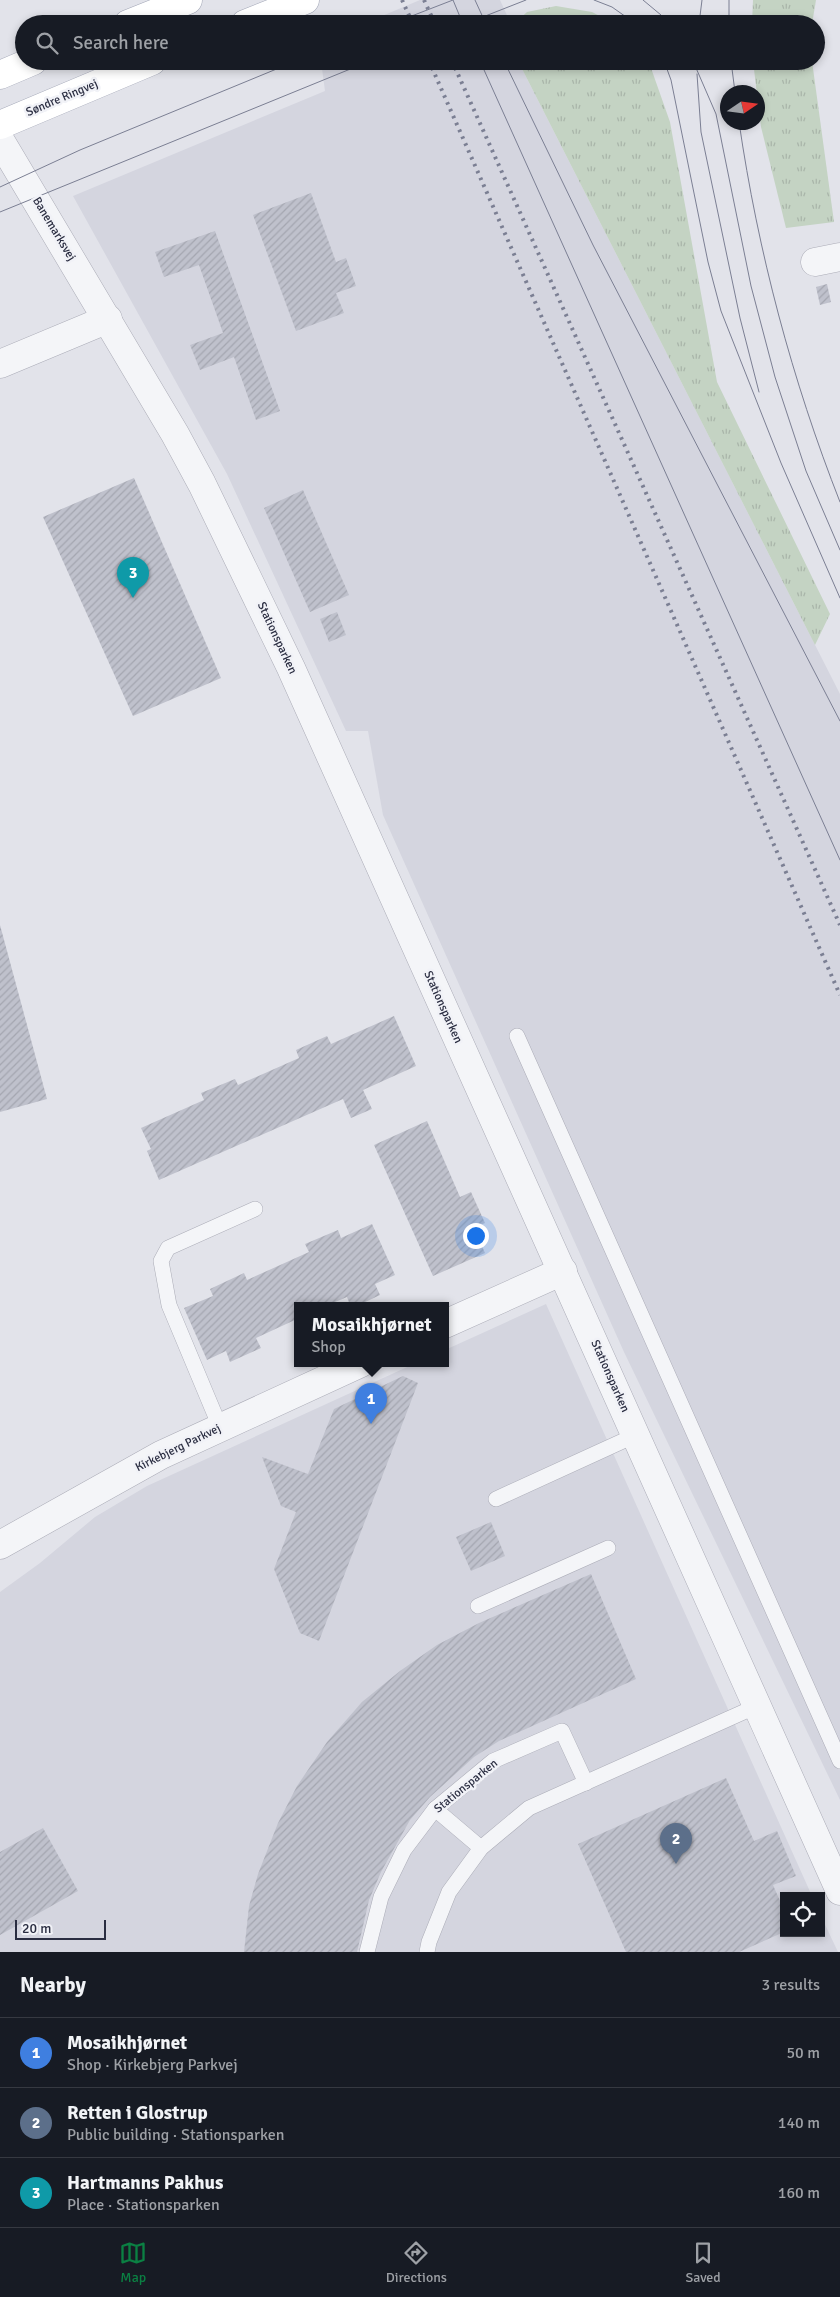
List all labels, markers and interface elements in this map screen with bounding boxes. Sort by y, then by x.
search box [15,15,825,70]
icon: search [33,29,61,57]
text: Search here [73,31,169,55]
street label: Søndre Ringvej [24,76,100,120]
north arrow [720,85,765,130]
street label: Banemarksvej [29,194,79,264]
pin: 3 [117,557,149,598]
street label: Stationsparken [254,600,300,676]
street label: Stationsparken [420,968,466,1046]
your location [463,1223,489,1249]
popup [294,1302,449,1367]
text: Mosaikhjørnet [311,1313,432,1337]
text: Shop [311,1337,346,1357]
street label: Stationsparken [587,1337,633,1415]
pin: 1 [355,1383,387,1424]
street label: Kirkebjerg Parkvej [133,1421,223,1475]
street label: Stationsparken [431,1756,501,1816]
pin: 2 [660,1823,692,1864]
map controls [780,1892,825,1937]
button: locate [780,1892,825,1937]
scale bar [15,1917,106,1940]
text: 20 m [22,1920,51,1937]
text: Nearby [20,1972,86,1998]
text: 3 results [761,1975,820,1995]
text: Mosaikhjørnet [67,2031,187,2055]
text: 1 [32,2043,40,2063]
text: 50 m [786,2043,820,2063]
text: Shop · Kirkebjerg Parkvej [67,2055,238,2075]
text: Retten i Glostrup [67,2101,208,2125]
text: 2 [32,2113,40,2133]
text: 140 m [778,2113,820,2133]
text: Public building · Stationsparken [67,2125,284,2145]
text: Hartmanns Pakhus [67,2171,223,2195]
text: 3 [32,2183,40,2203]
text: 160 m [778,2183,820,2203]
text: Place · Stationsparken [67,2195,220,2215]
tab: Map [119,2239,147,2286]
tab: Directions [386,2239,447,2286]
tab: Saved [685,2239,721,2286]

